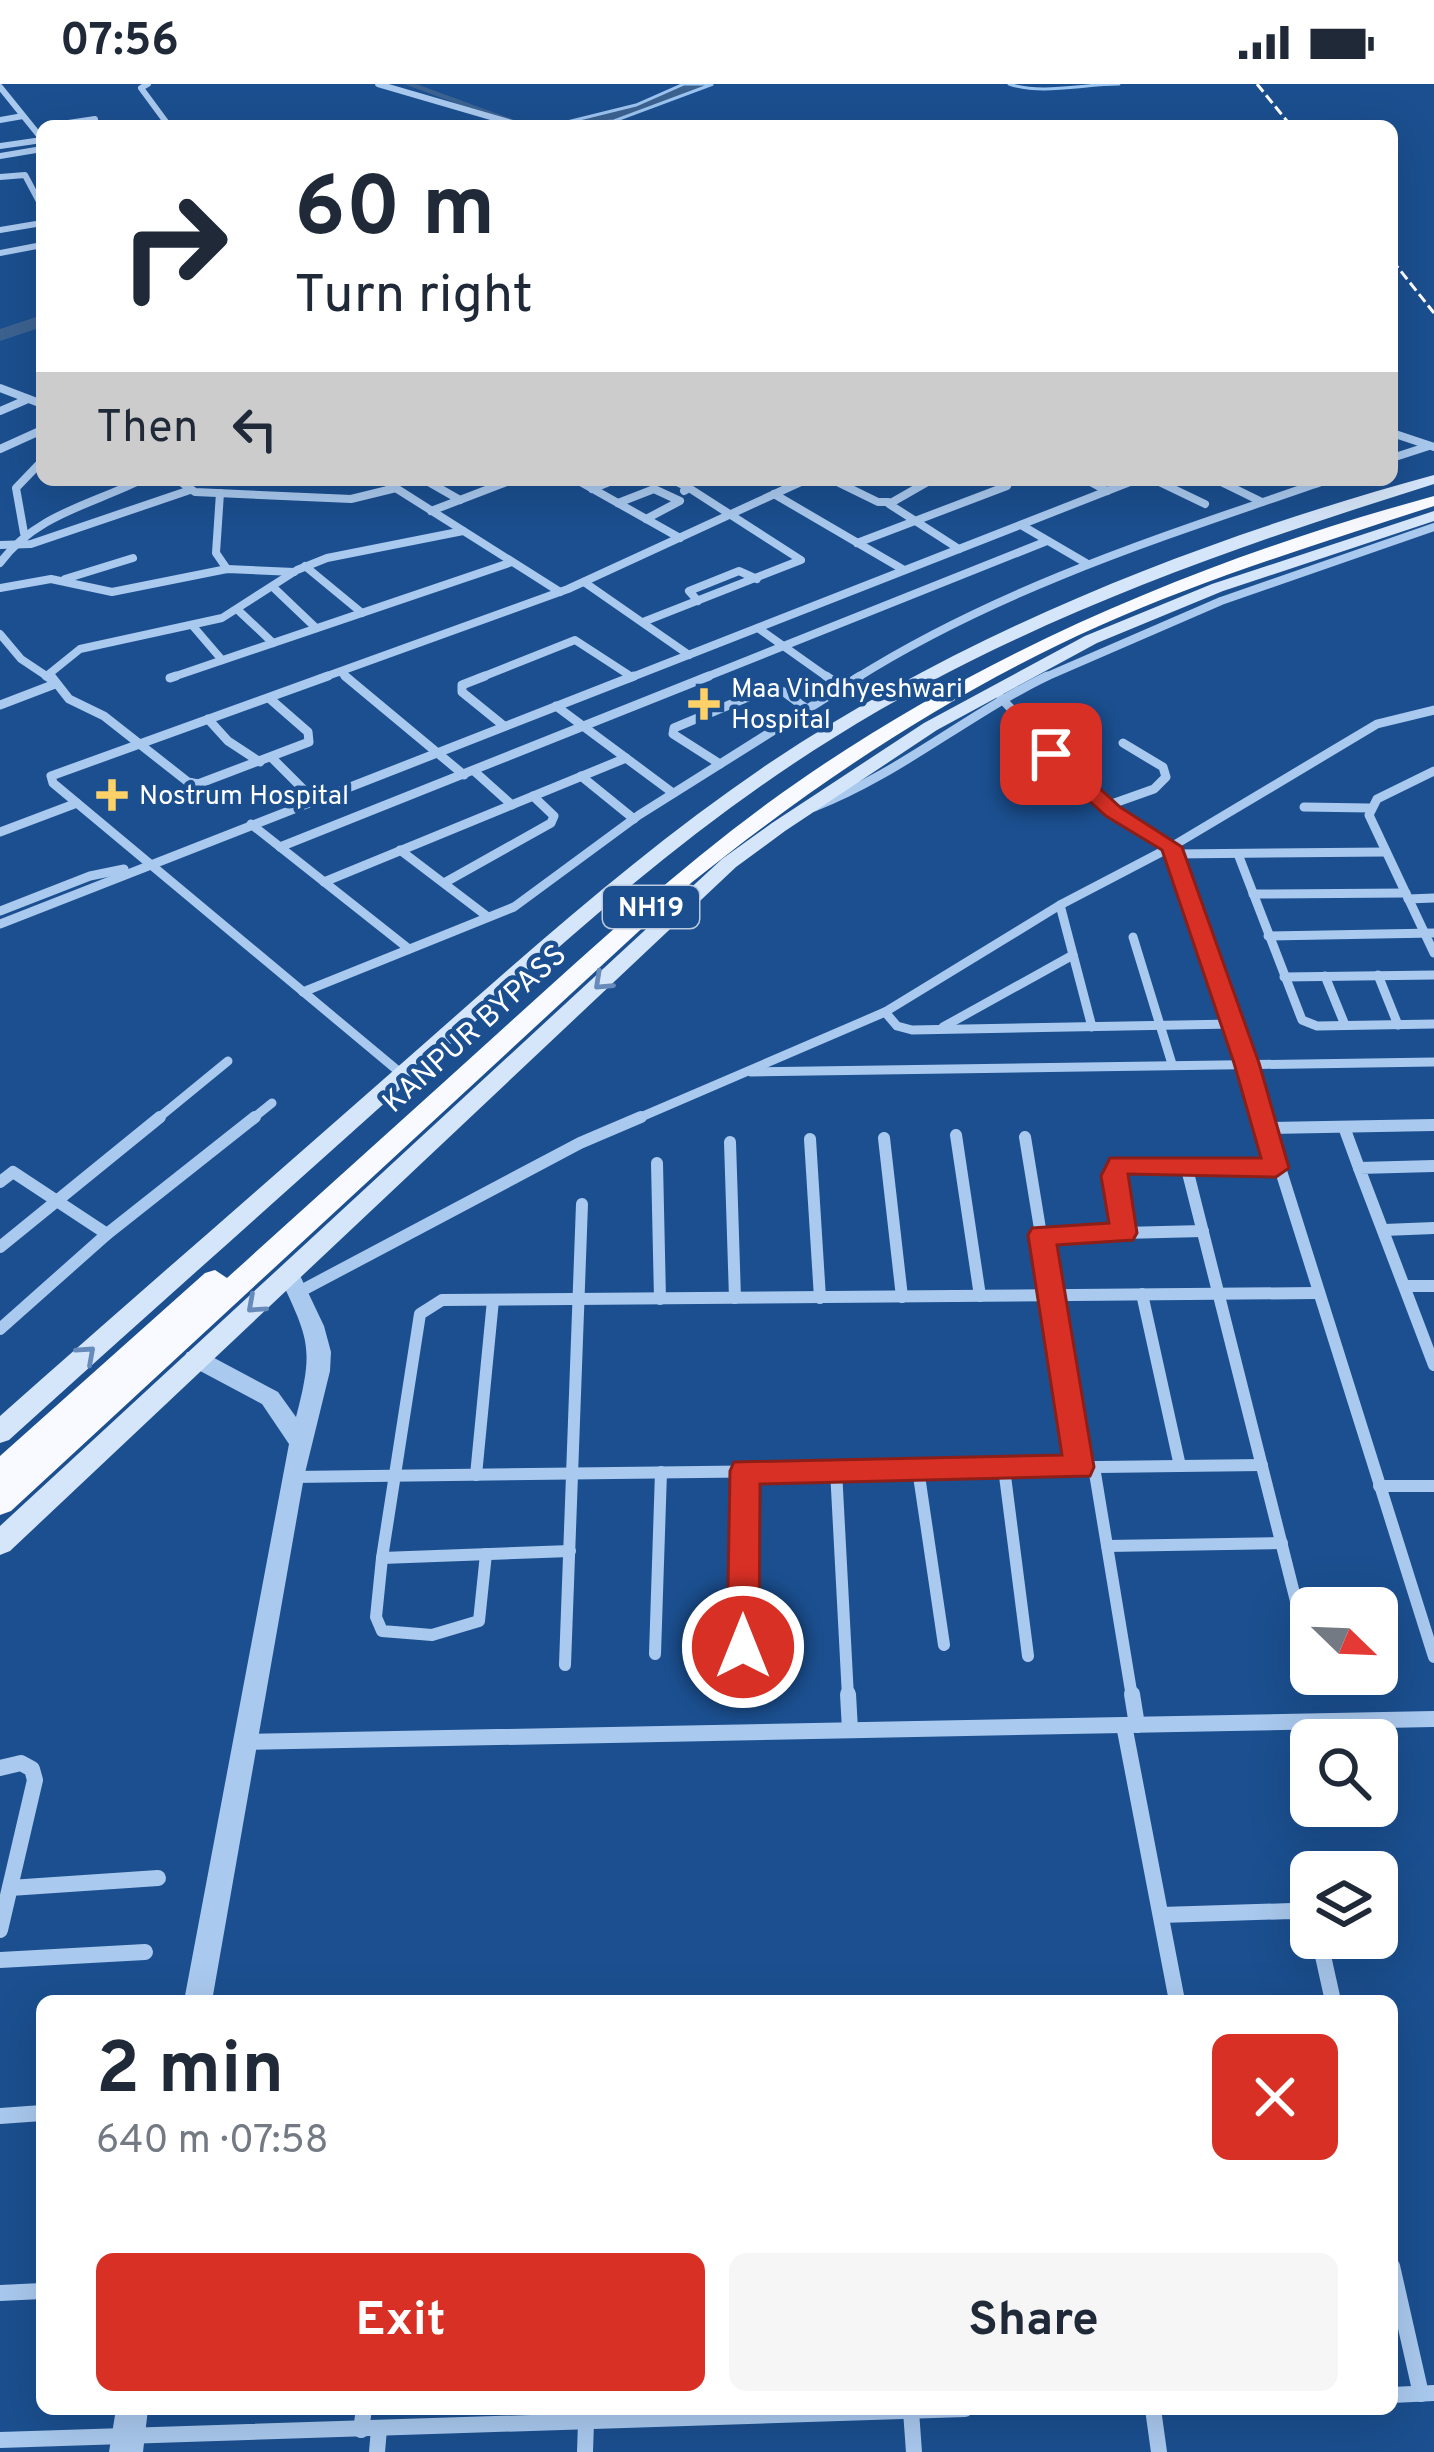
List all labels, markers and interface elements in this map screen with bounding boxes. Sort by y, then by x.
text: 07:56 [60,14,179,71]
text: 60 m [294,159,495,265]
icon: right [96,168,252,324]
text: Turn right [294,263,533,332]
icon: left [222,396,288,462]
text: Then [96,401,198,458]
place label: Maa Vindhyeshwari Hospital [731,673,963,738]
marker: Maa Vindhyeshwari Hospital [688,688,720,720]
pin [1000,703,1102,805]
icon: arrive [1018,721,1084,787]
marker: Nostrum Hospital [96,779,128,811]
place label: Nostrum Hospital [139,780,349,814]
road number: NH19 [603,886,699,928]
street label: KANPUR BYPASS [376,938,575,1122]
one-way arrow [594,967,615,989]
one-way arrow [247,1290,268,1312]
one-way arrow [74,1347,96,1369]
position arrow [680,1584,806,1710]
north arrow [1290,1587,1398,1695]
map controls [1290,1587,1398,1959]
button: search [1290,1719,1398,1827]
button: layers [1290,1851,1398,1959]
text: 2 min [96,2027,284,2119]
button: close [1212,2034,1338,2160]
text: 640 m · 07:58 [96,2118,329,2167]
button: Exit [96,2253,705,2391]
button: Share [729,2253,1338,2391]

